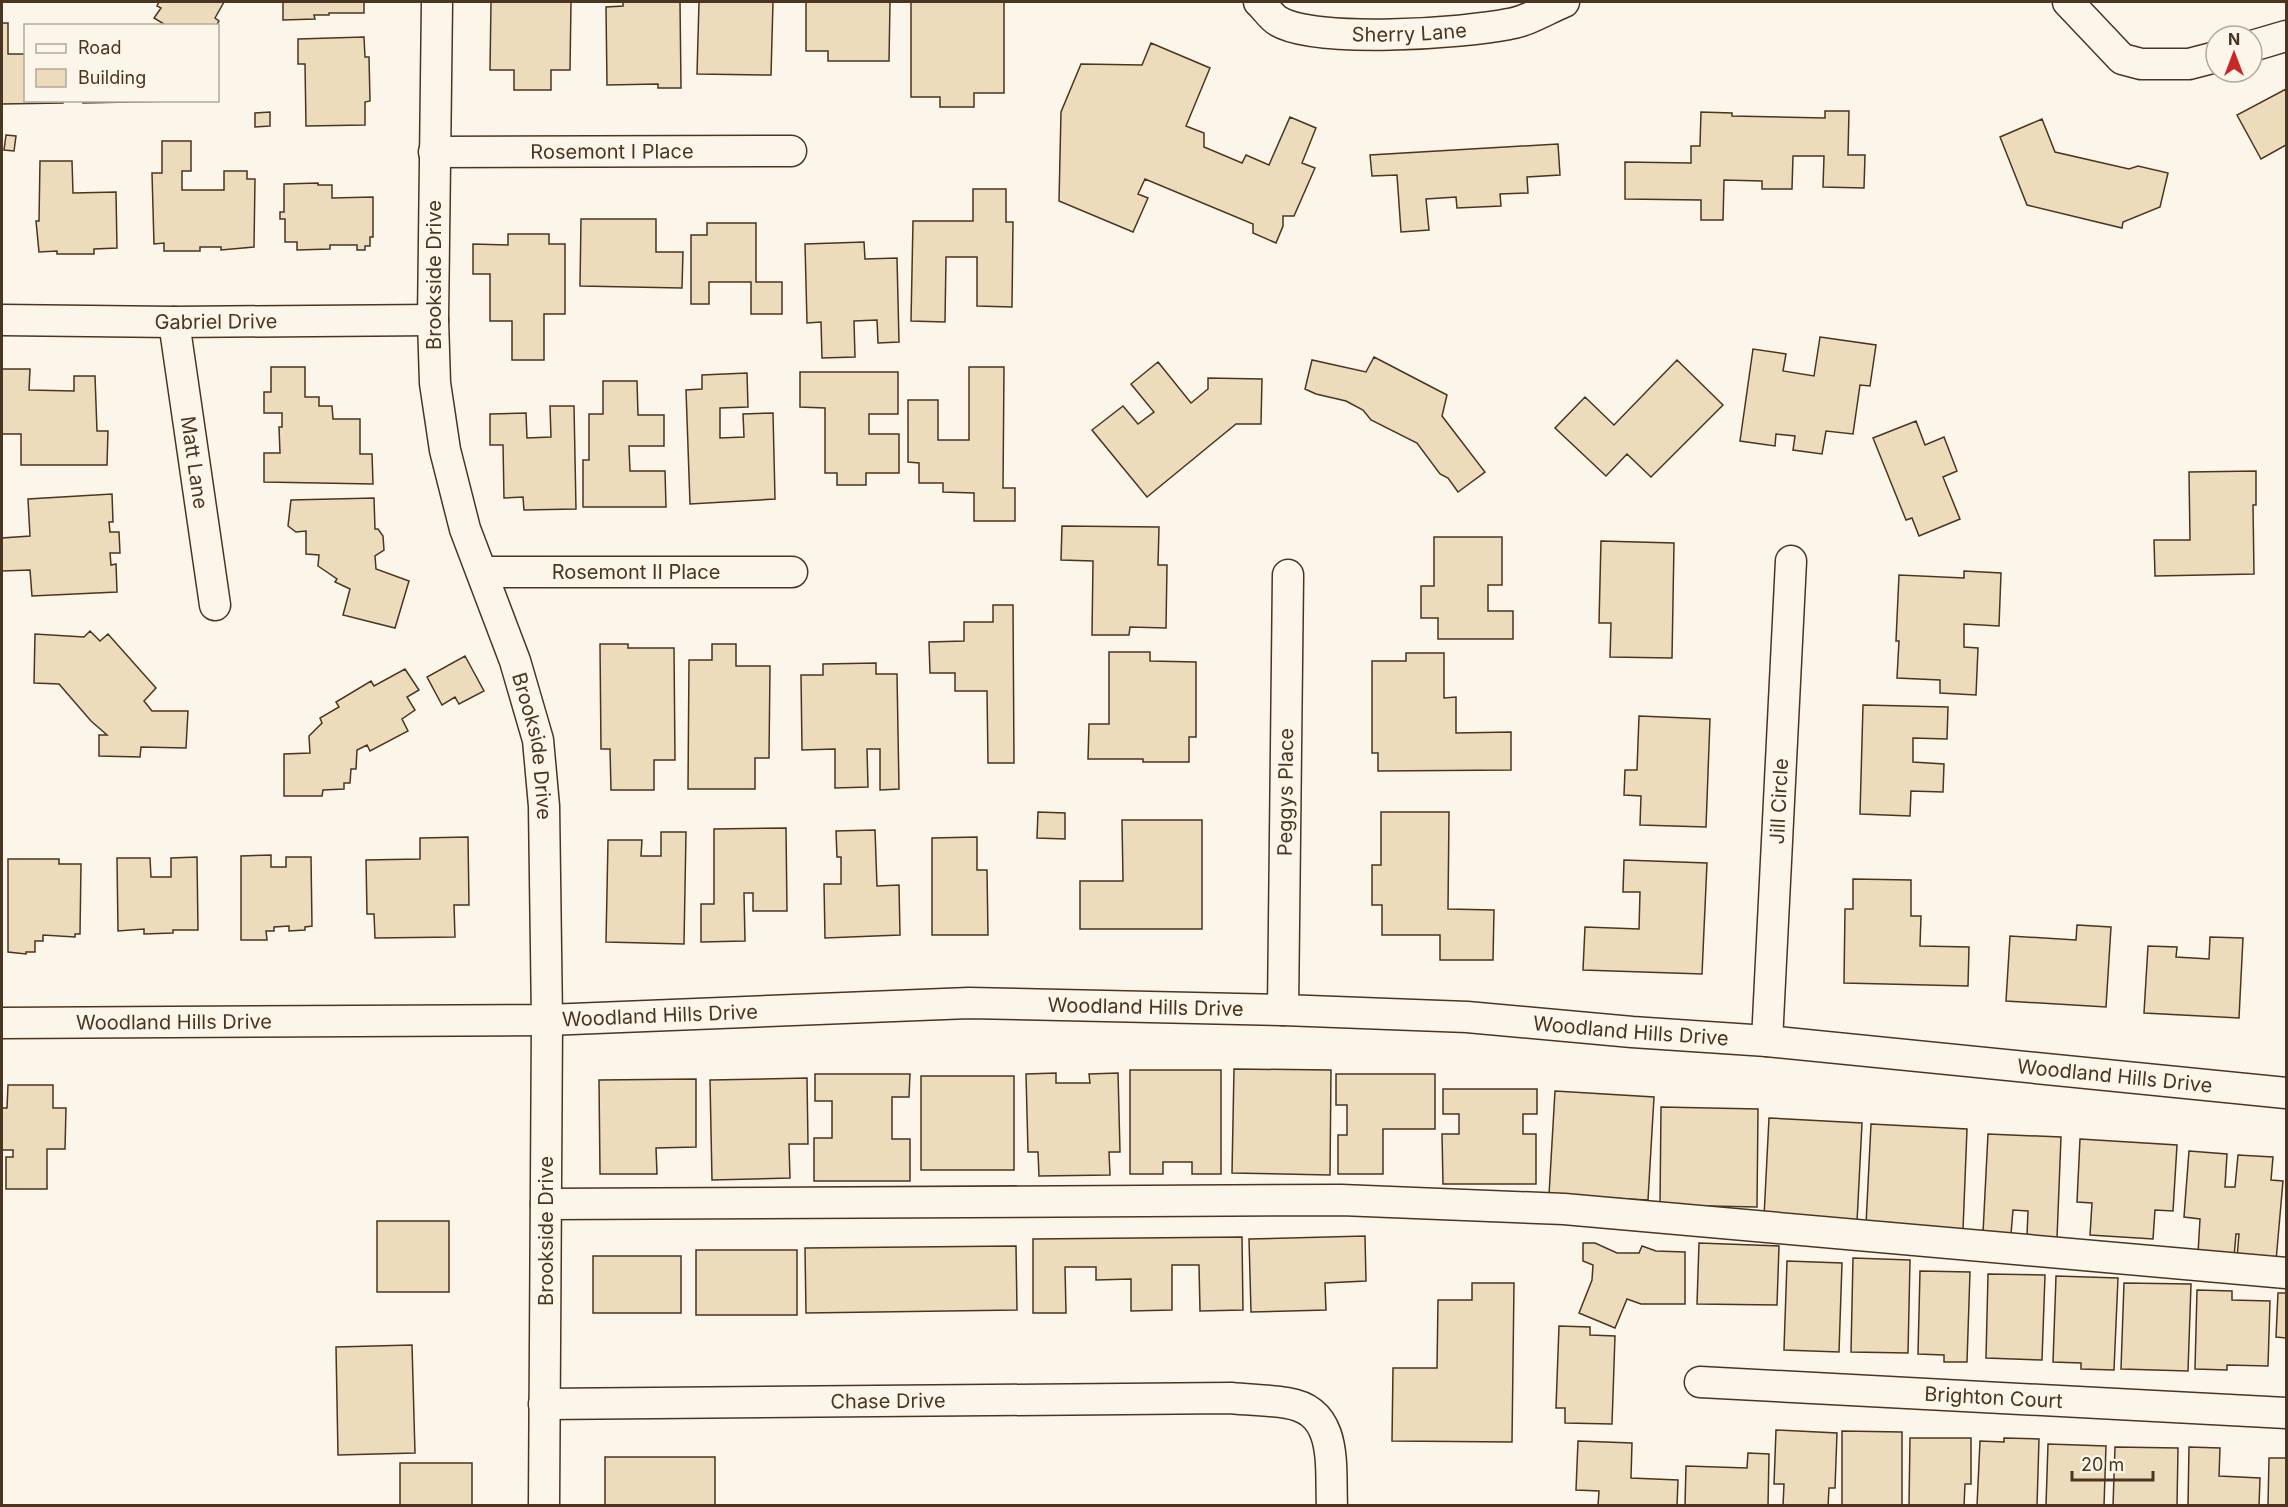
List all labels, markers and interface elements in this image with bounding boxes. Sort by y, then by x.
street label: Sherry Lane [1351,18,1468,47]
legend [24,24,219,102]
north arrow [2204,24,2264,84]
text: N [2228,29,2240,49]
text: Road [78,37,121,58]
text: Building [78,67,146,88]
street label: Rosemont I Place [530,139,694,164]
street label: Brookside Drive [422,200,446,350]
street label: Gabriel Drive [154,309,278,334]
street label: Matt Lane [176,414,213,511]
street label: Rosemont II Place [552,560,720,584]
street label: Brookside Drive [507,670,556,820]
street label: Peggys Place [1273,728,1298,856]
street label: Jill Circle [1765,758,1793,845]
street label: Woodland Hills Drive [1047,993,1244,1021]
street label: Woodland Hills Drive [562,1000,758,1031]
street label: Woodland Hills Drive [76,1010,272,1035]
street label: Woodland Hills Drive [1532,1011,1729,1050]
street label: Woodland Hills Drive [2016,1054,2213,1098]
street label: Brookside Drive [534,1156,558,1306]
street label: Brighton Court [1924,1382,2064,1413]
street label: Chase Drive [830,1388,946,1413]
scale bar [2072,1444,2153,1482]
text: 20 m [2081,1454,2124,1475]

